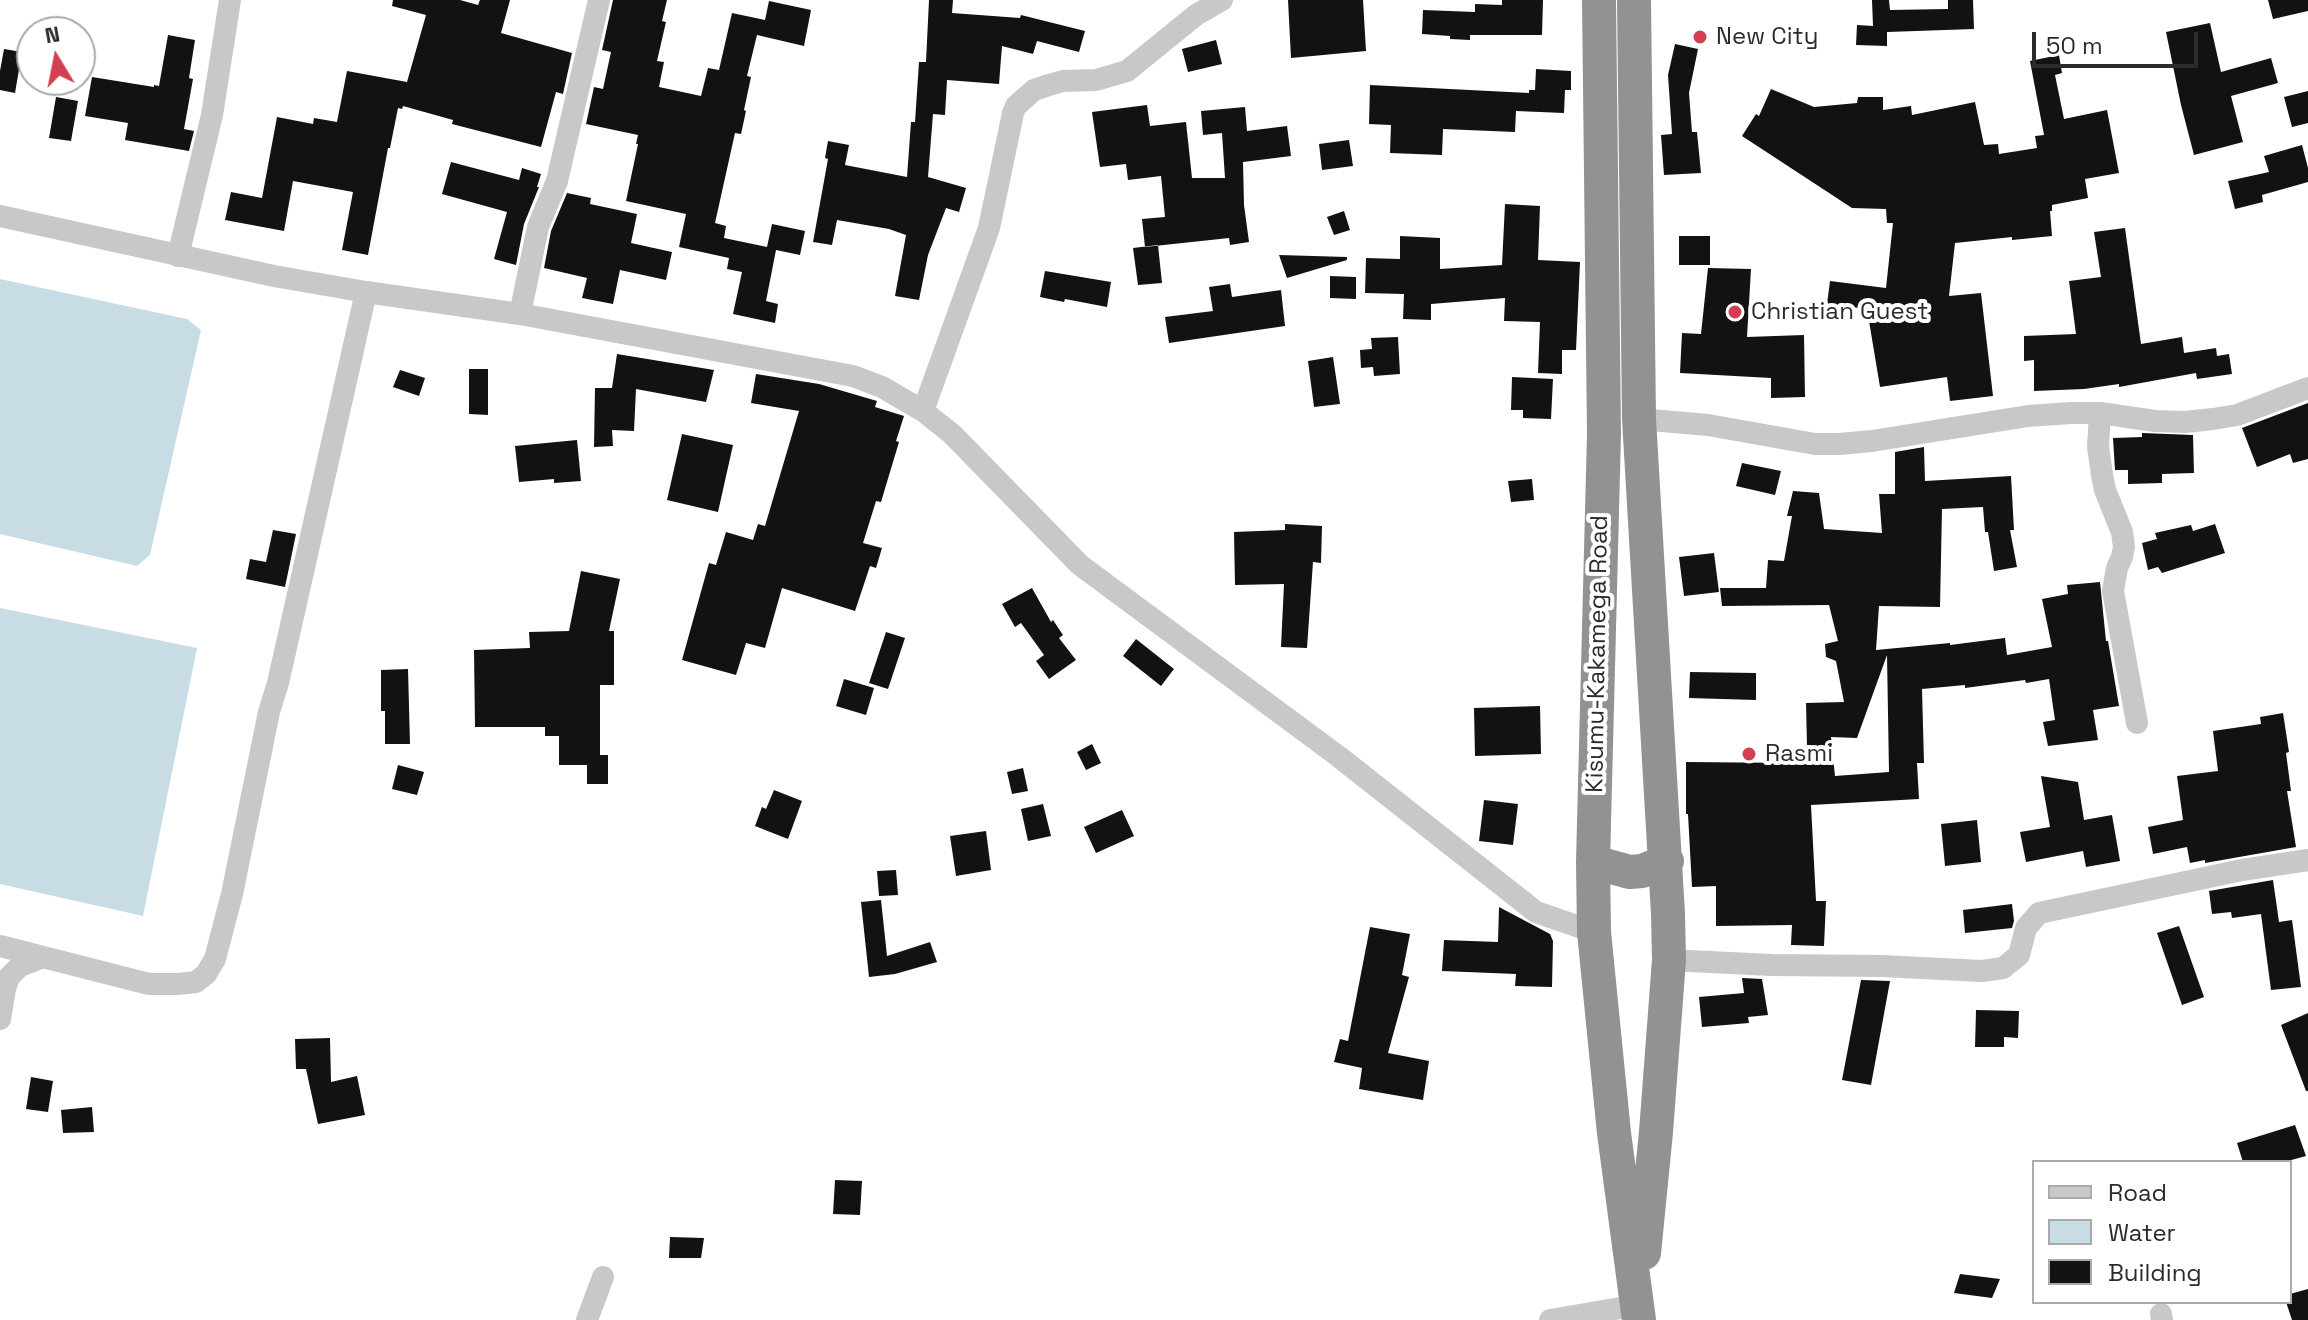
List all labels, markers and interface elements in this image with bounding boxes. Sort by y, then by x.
north arrow [16,16,96,96]
scale bar [2036,16,2202,66]
text: N [42,19,62,49]
place label: New City [1716,23,1818,51]
marker: New City [1691,28,1709,46]
text: 50 m [2046,30,2103,61]
place label: Christian Guest [1751,298,1928,326]
marker: Christian Guest [1726,303,1744,321]
street label: Kisumu-Kakamega Road [1581,515,1615,793]
place label: Rasmi [1765,740,1833,768]
marker: Rasmi [1740,745,1758,763]
legend [2032,1160,2292,1304]
text: Road [2108,1177,2167,1208]
text: Water [2108,1217,2176,1248]
text: Building [2108,1257,2202,1288]

